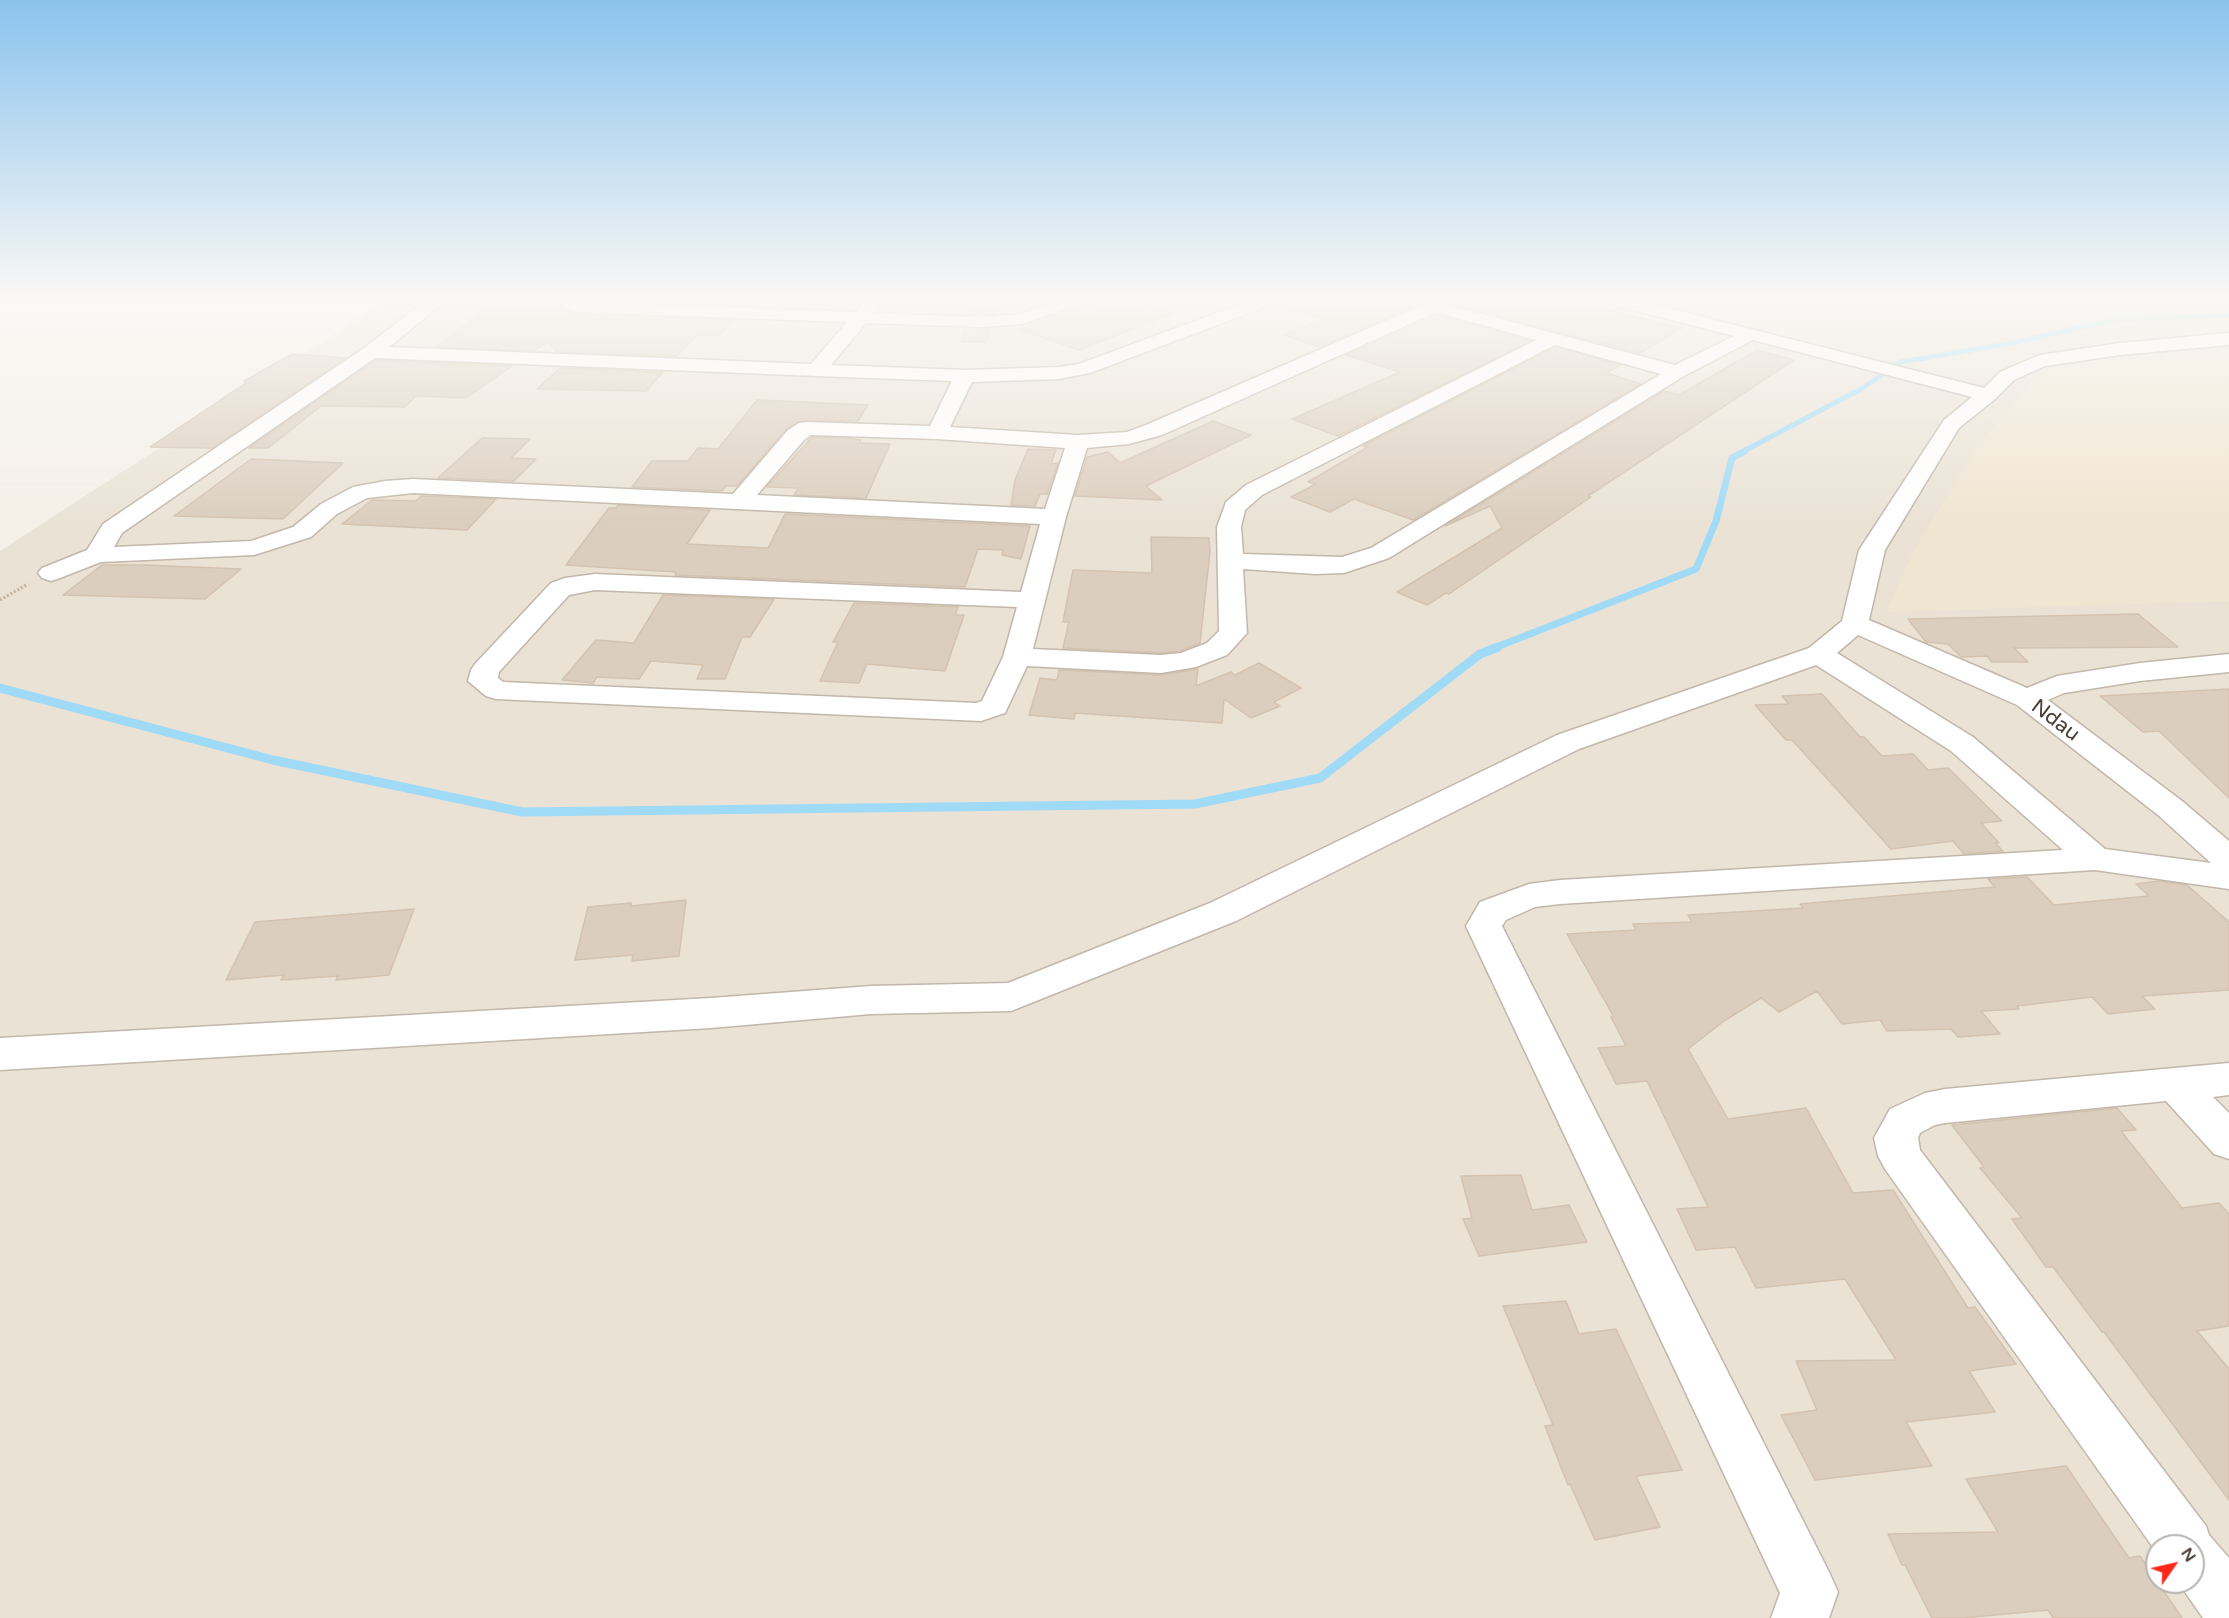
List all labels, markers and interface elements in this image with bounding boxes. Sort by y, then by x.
street label: Ndau [2026,695,2084,747]
north arrow [2145,1534,2205,1594]
text: N [2176,1544,2200,1566]

